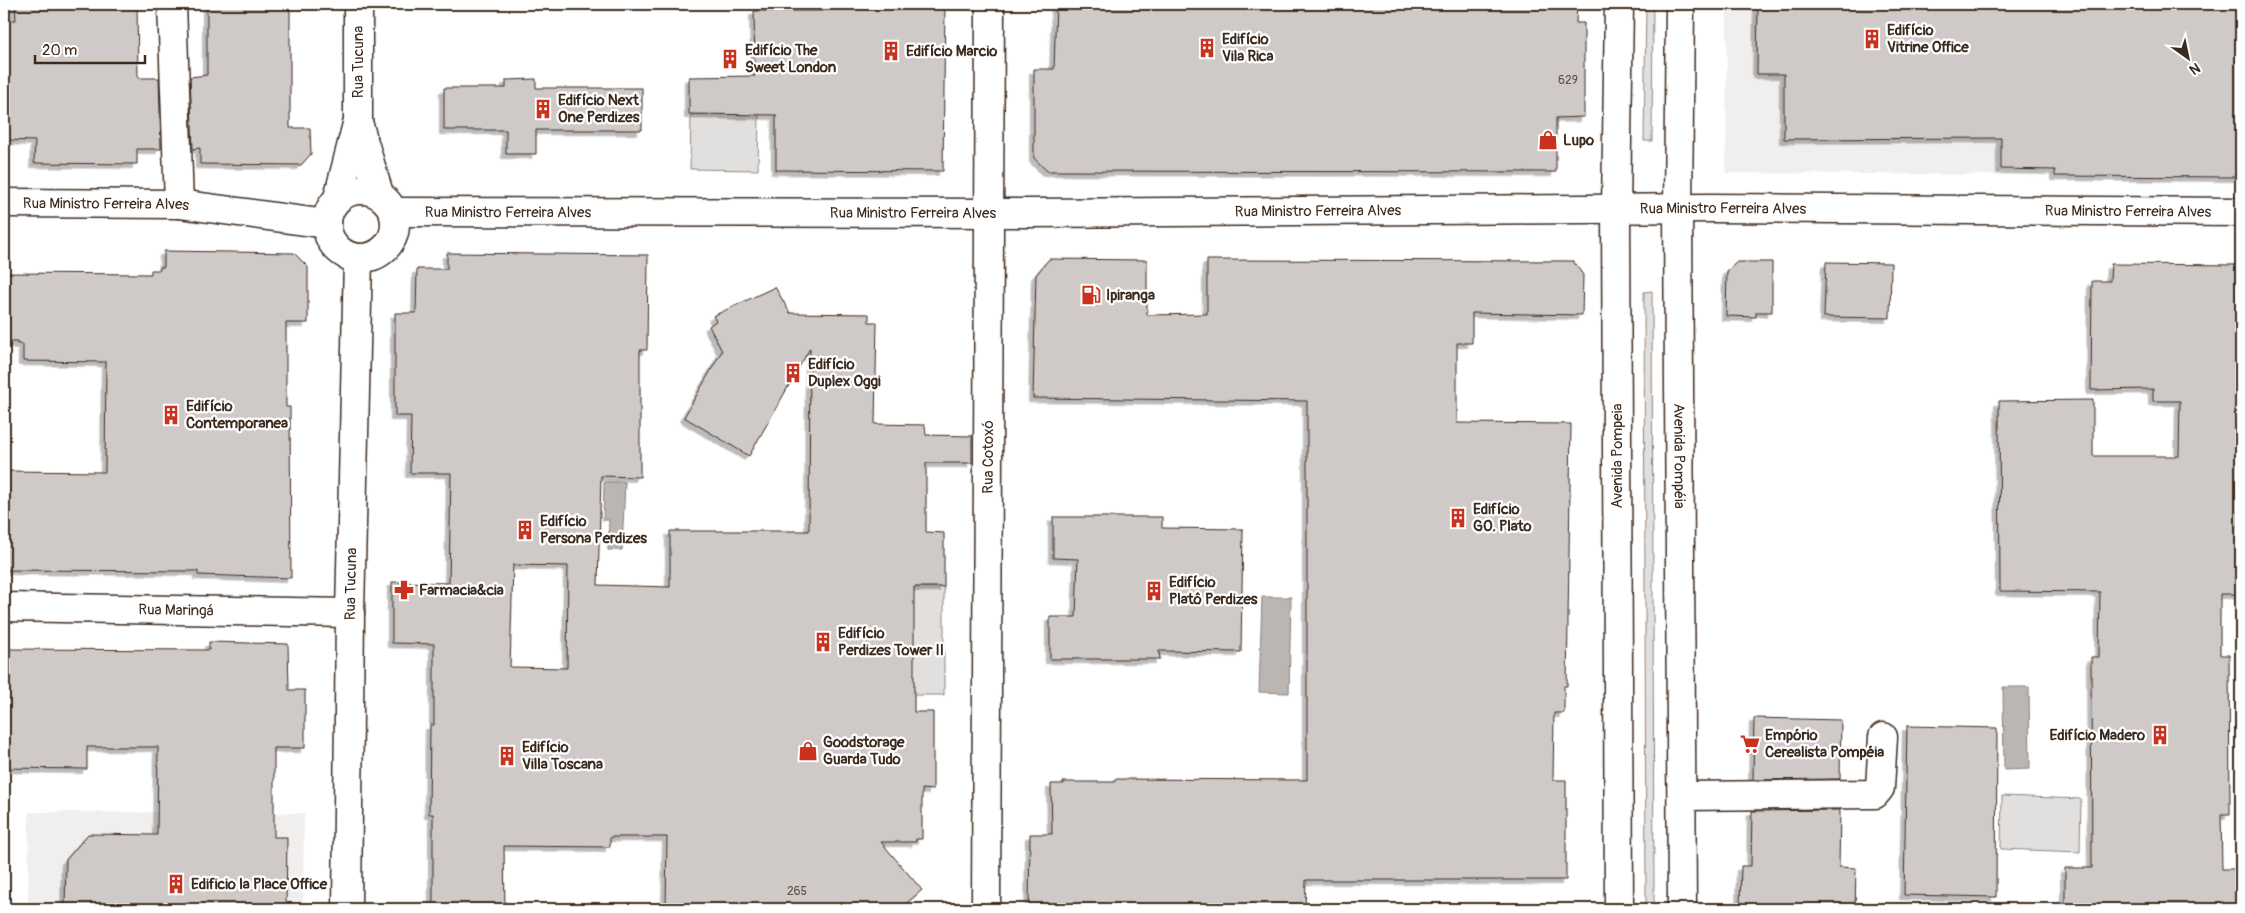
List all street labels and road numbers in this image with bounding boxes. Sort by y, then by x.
street label: Rua Tucuna [349,26,368,98]
street label: Rua Ministro Ferreira Alves [23,194,191,215]
street label: Rua Ministro Ferreira Alves [1640,198,1807,218]
street label: Rua Ministro Ferreira Alves [1235,201,1402,221]
street label: Rua Ministro Ferreira Alves [2045,201,2212,221]
street label: Rua Ministro Ferreira Alves [425,203,592,222]
street label: Rua Ministro Ferreira Alves [830,203,997,222]
street label: Avenida Pompéia [1670,403,1689,509]
street label: Avenida Pompeia [1608,404,1627,508]
street label: Rua Cotoxó [978,420,998,494]
street label: Rua Tucuna [340,548,361,620]
street label: Rua Maringá [138,600,214,620]

